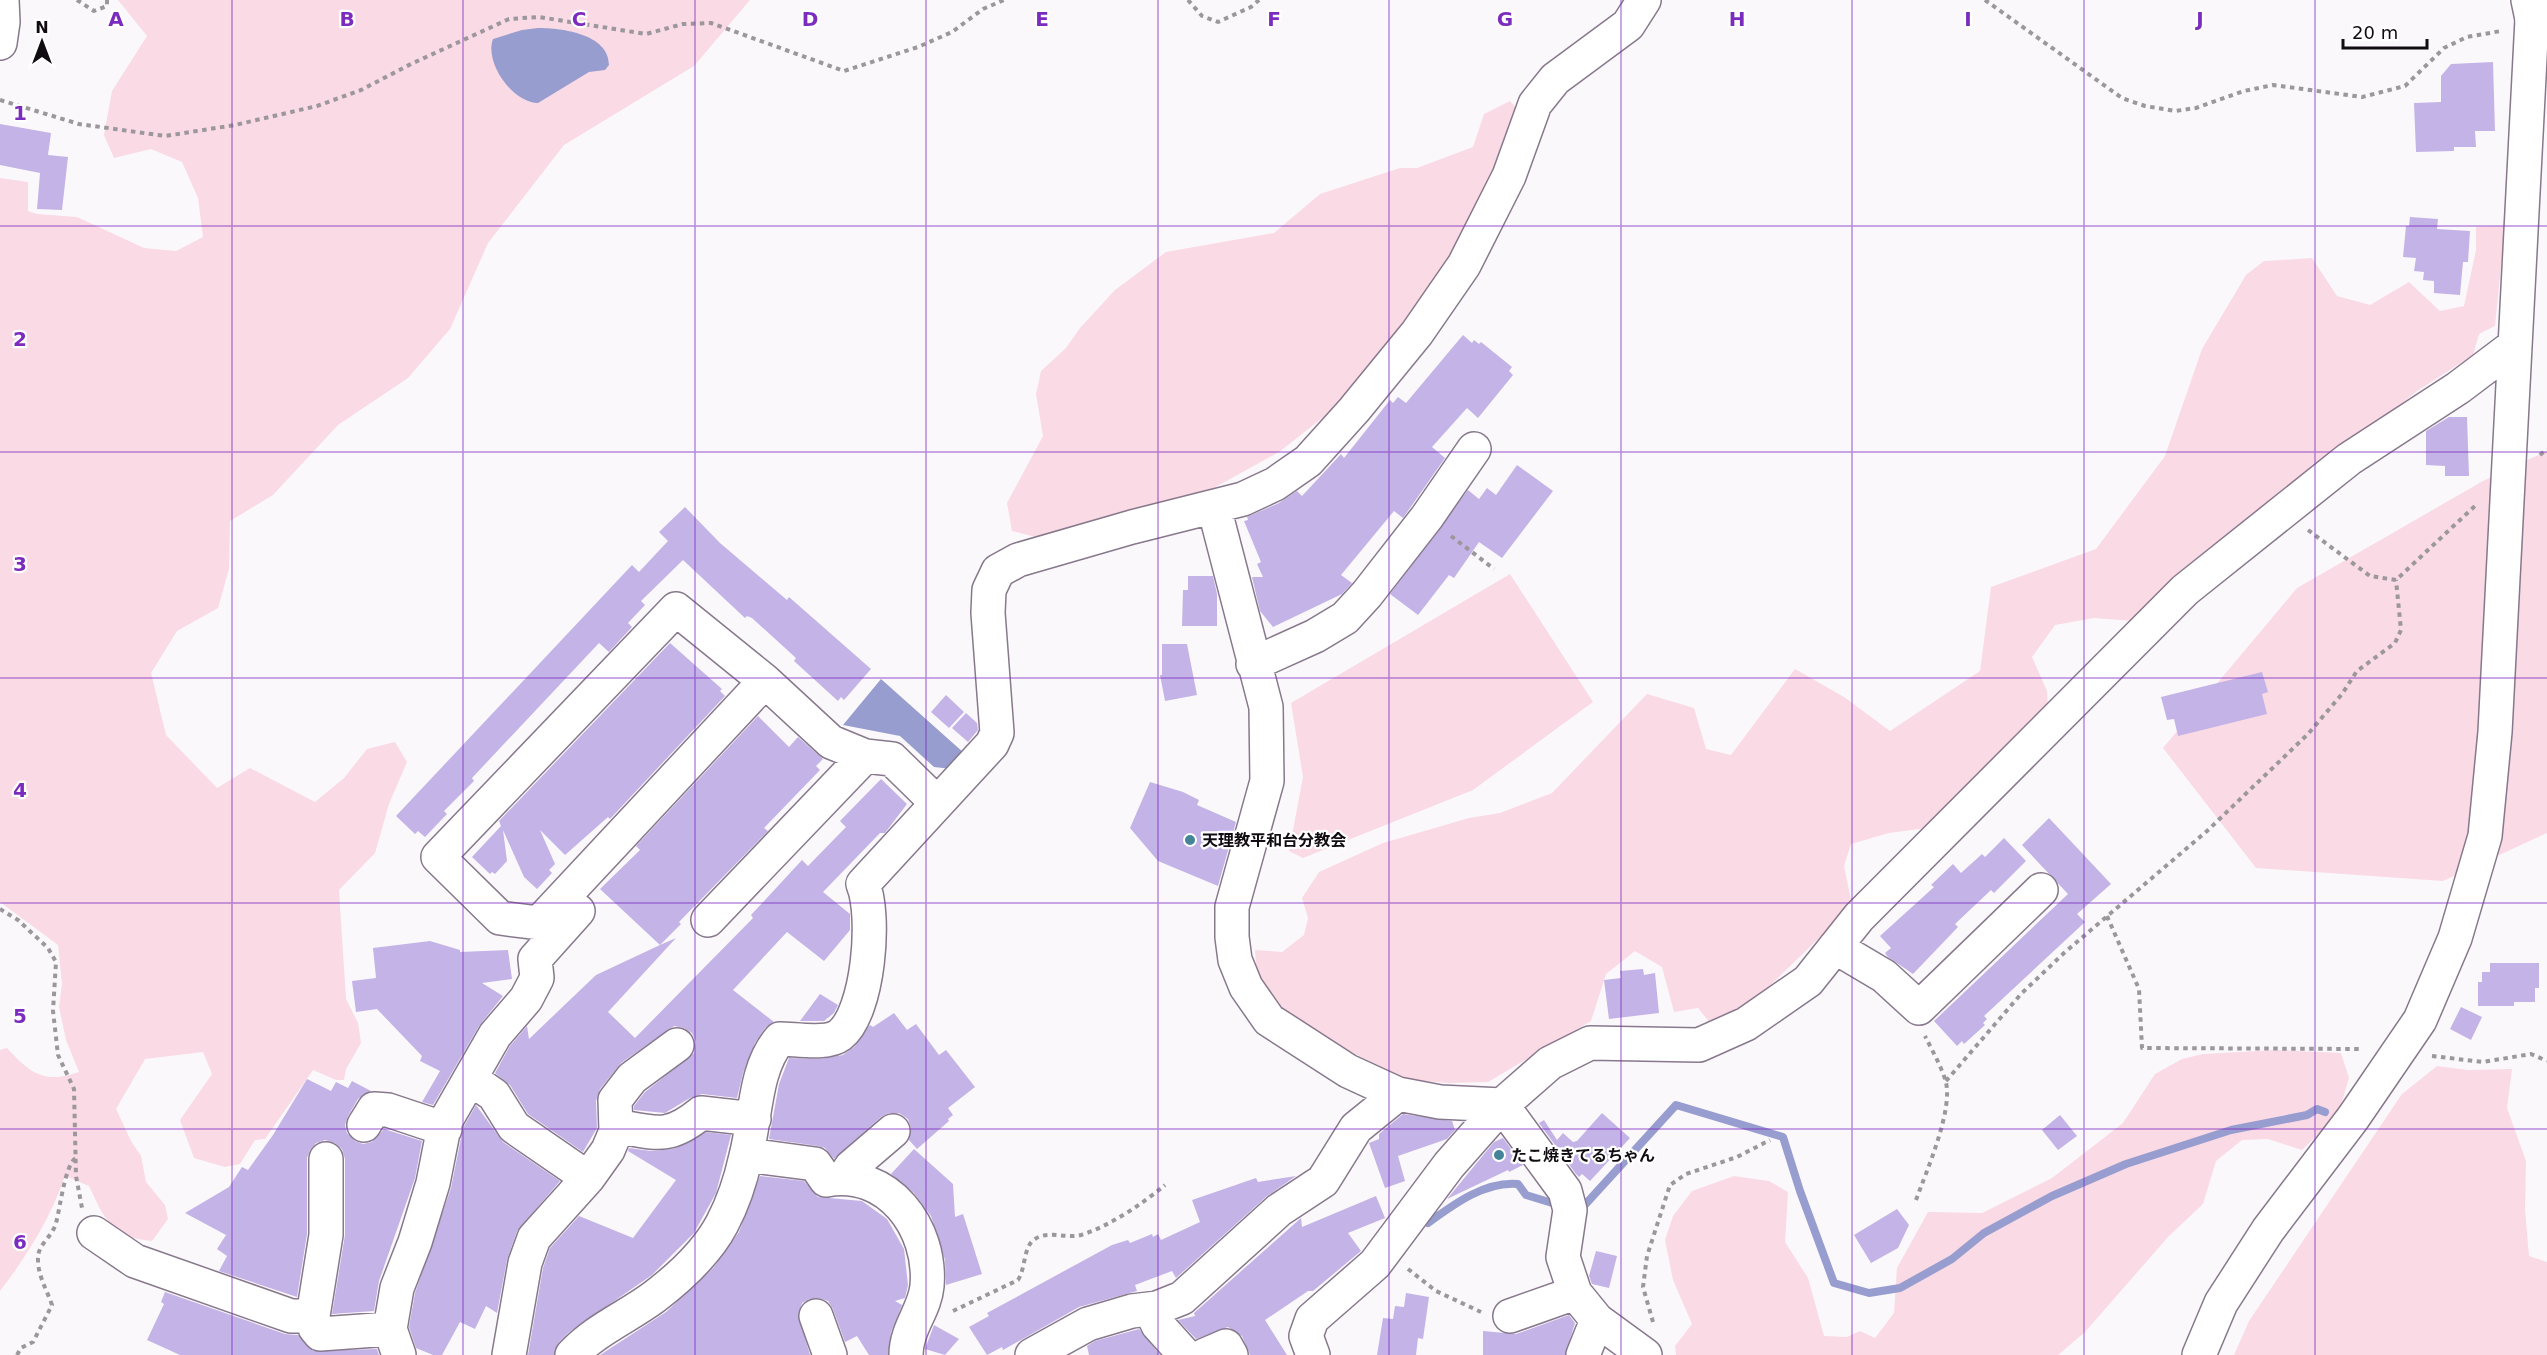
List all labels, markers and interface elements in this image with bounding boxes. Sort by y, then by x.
text: A [108,7,124,31]
text: B [339,7,355,31]
text: C [572,7,586,31]
text: D [802,7,818,31]
text: E [1035,7,1049,31]
text: F [1267,7,1281,31]
text: G [1497,7,1513,31]
text: H [1729,7,1745,31]
text: I [1964,7,1972,31]
text: J [2194,7,2204,31]
north arrow [12,12,72,72]
scale bar [2343,12,2427,50]
text: N [35,18,49,37]
text: 20 m [2352,22,2398,43]
text: 1 [13,101,27,125]
text: 2 [13,327,27,351]
text: 3 [13,552,27,576]
text: 4 [13,778,27,802]
place label: 天理教平和台分教会 [1202,831,1346,850]
marker: 天理教平和台分教会 [1183,833,1197,847]
text: 5 [13,1004,27,1028]
place label: たこ焼きてるちゃん [1511,1146,1655,1165]
marker: たこ焼きてるちゃん [1492,1148,1506,1162]
text: 6 [13,1230,27,1254]

